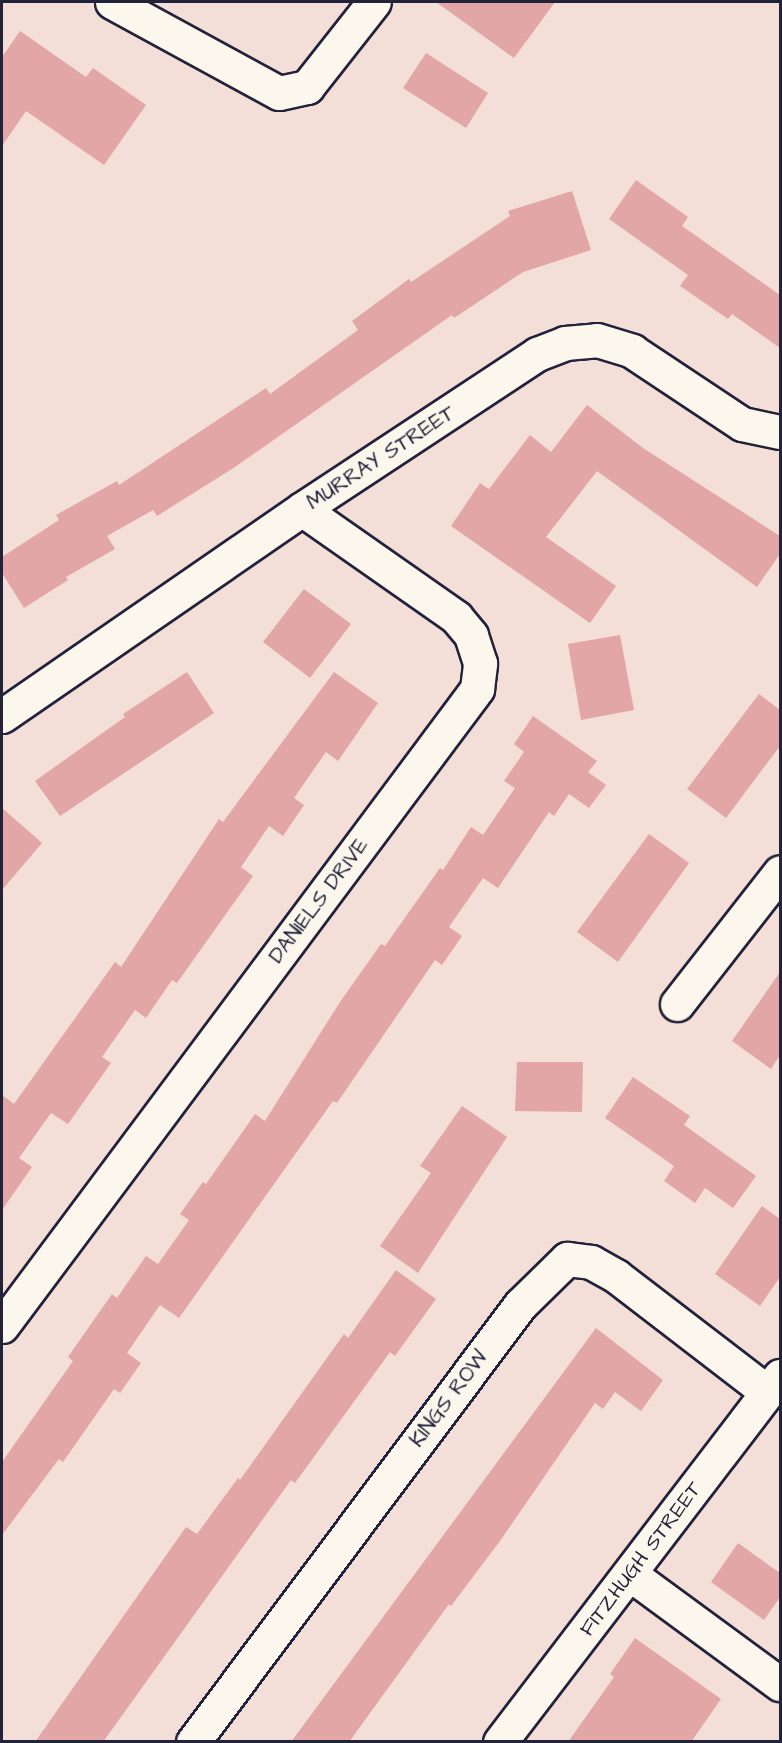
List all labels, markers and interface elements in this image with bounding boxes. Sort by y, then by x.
street label: MURRAY STREET [302,401,460,515]
street label: DANIELS DRIVE [264,834,374,968]
street label: KINGS ROW [405,1346,493,1452]
street label: FITZHUGH STREET [575,1477,707,1641]

